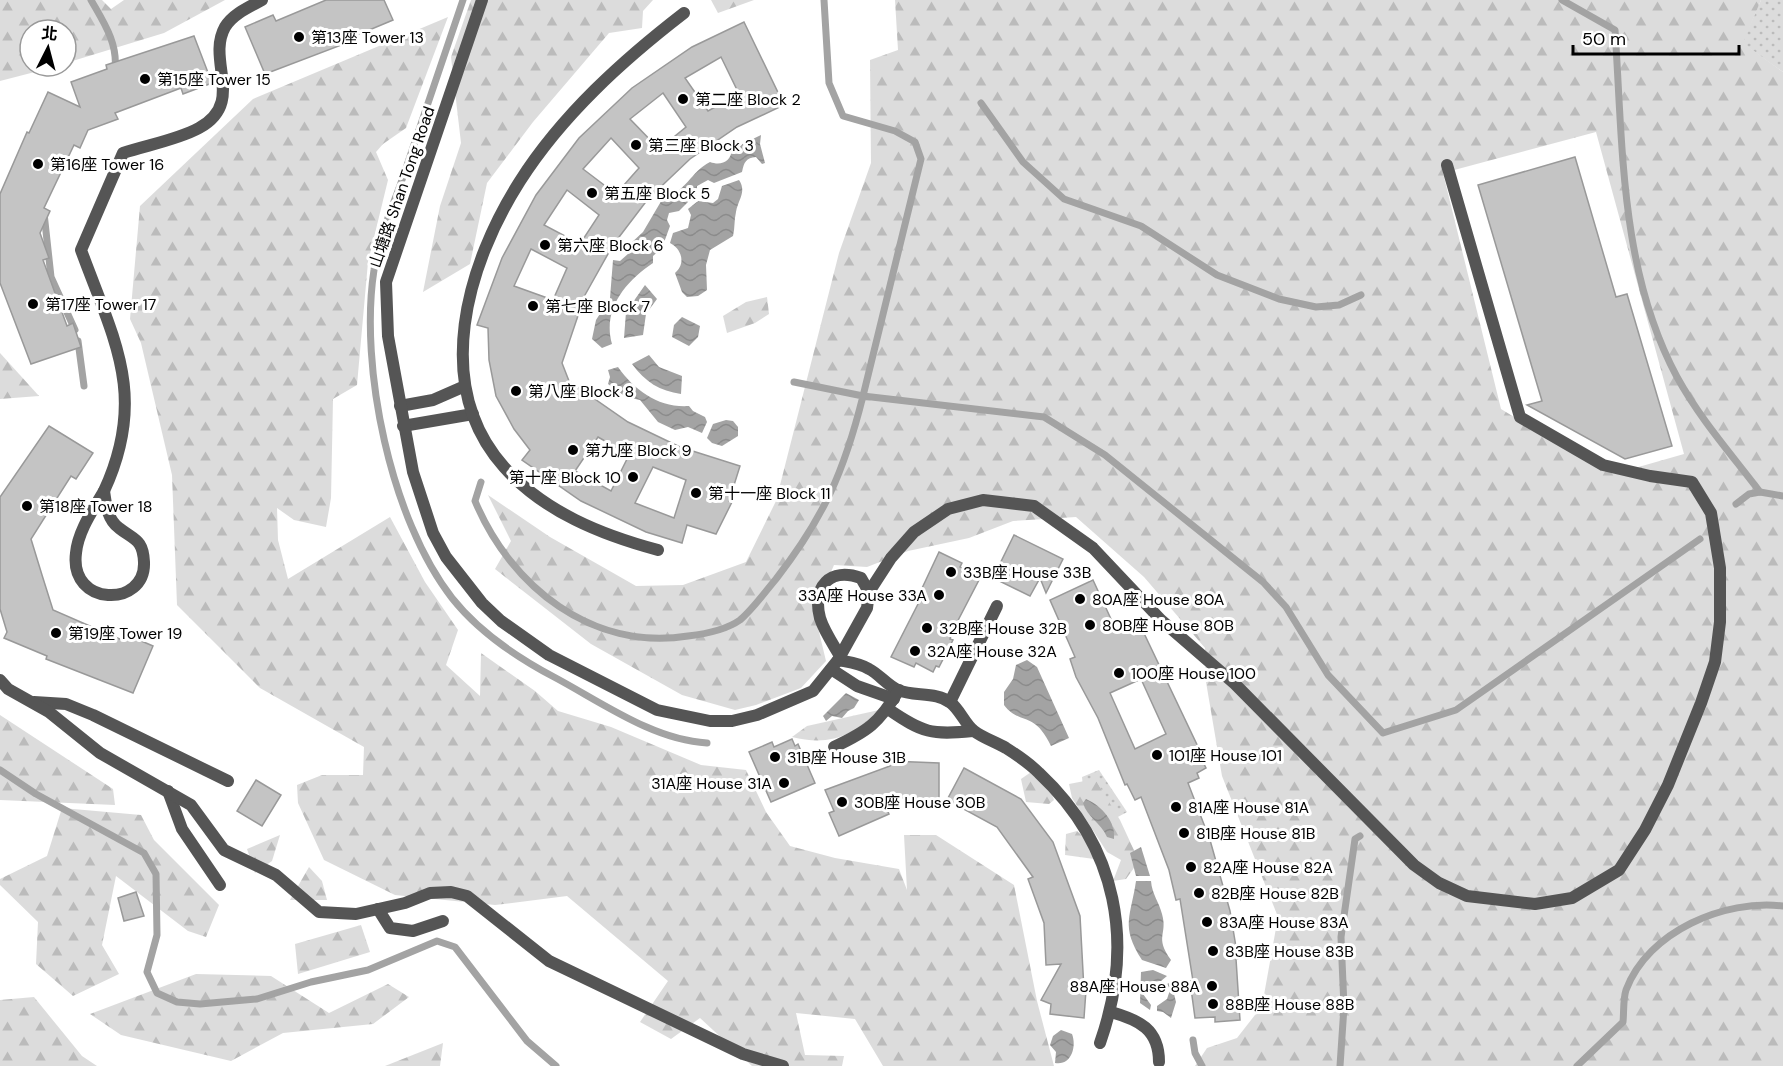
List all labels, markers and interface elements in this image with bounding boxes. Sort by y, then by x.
north arrow [18,18,78,78]
scale bar [1573,18,1740,56]
text: 北 [40,22,59,45]
place label: 第13座 Tower 13 [311,27,424,48]
text: 50 m [1582,27,1626,51]
marker: 第13座 Tower 13 [292,30,306,44]
place label: 第15座 Tower 15 [157,69,271,90]
marker: 第15座 Tower 15 [138,72,152,86]
place label: 第二座 Block 2 [695,89,801,110]
marker: 第二座 Block 2 [676,92,690,106]
street label: 山塘路 Shan Tong Road [364,103,440,271]
place label: 第三座 Block 3 [648,135,754,156]
marker: 第三座 Block 3 [629,138,643,152]
place label: 第16座 Tower 16 [50,154,164,175]
marker: 第16座 Tower 16 [31,157,45,171]
place label: 第五座 Block 5 [604,183,710,204]
marker: 第五座 Block 5 [585,186,599,200]
place label: 第六座 Block 6 [557,235,663,256]
marker: 第六座 Block 6 [538,238,552,252]
place label: 第17座 Tower 17 [45,294,156,315]
place label: 第七座 Block 7 [545,296,650,317]
marker: 第17座 Tower 17 [26,297,40,311]
marker: 第七座 Block 7 [526,299,540,313]
place label: 第八座 Block 8 [528,381,634,402]
marker: 第八座 Block 8 [509,384,523,398]
place label: 第九座 Block 9 [585,440,691,461]
marker: 第九座 Block 9 [566,443,580,457]
place label: 第十座 Block 10 [509,467,621,488]
marker: 第十座 Block 10 [626,470,640,484]
place label: 第十一座 Block 11 [708,483,830,504]
marker: 第十一座 Block 11 [689,486,703,500]
place label: 第18座 Tower 18 [39,496,153,517]
marker: 第18座 Tower 18 [20,499,34,513]
place label: 33B座 House 33B [963,562,1091,583]
marker: 33B座 House 33B [944,565,958,579]
place label: 33A座 House 33A [798,585,927,606]
marker: 33A座 House 33A [932,588,946,602]
place label: 80A座 House 80A [1092,589,1225,610]
marker: 80A座 House 80A [1073,592,1087,606]
place label: 80B座 House 80B [1102,615,1234,636]
place label: 32B座 House 32B [939,618,1067,639]
marker: 80B座 House 80B [1083,618,1097,632]
marker: 32B座 House 32B [920,621,934,635]
place label: 第19座 Tower 19 [68,623,182,644]
marker: 第19座 Tower 19 [49,626,63,640]
place label: 32A座 House 32A [927,641,1057,662]
marker: 32A座 House 32A [908,644,922,658]
place label: 100座 House 100 [1131,663,1256,684]
marker: 100座 House 100 [1112,666,1126,680]
place label: 101座 House 101 [1169,745,1282,766]
place label: 31B座 House 31B [787,747,906,768]
marker: 101座 House 101 [1150,748,1164,762]
marker: 31B座 House 31B [768,750,782,764]
place label: 31A座 House 31A [651,773,772,794]
marker: 31A座 House 31A [777,776,791,790]
place label: 30B座 House 30B [854,792,985,813]
marker: 30B座 House 30B [835,795,849,809]
place label: 81A座 House 81A [1188,797,1310,818]
marker: 81A座 House 81A [1169,800,1183,814]
place label: 81B座 House 81B [1196,823,1315,844]
marker: 81B座 House 81B [1177,826,1191,840]
place label: 82A座 House 82A [1203,857,1333,878]
marker: 82A座 House 82A [1184,860,1198,874]
place label: 82B座 House 82B [1211,883,1339,904]
marker: 82B座 House 82B [1192,886,1206,900]
place label: 83A座 House 83A [1219,912,1349,933]
marker: 83A座 House 83A [1200,915,1214,929]
place label: 83B座 House 83B [1225,941,1354,962]
marker: 83B座 House 83B [1206,944,1220,958]
place label: 88A座 House 88A [1070,976,1200,997]
marker: 88A座 House 88A [1205,979,1219,993]
place label: 88B座 House 88B [1225,994,1354,1015]
marker: 88B座 House 88B [1206,997,1220,1011]

